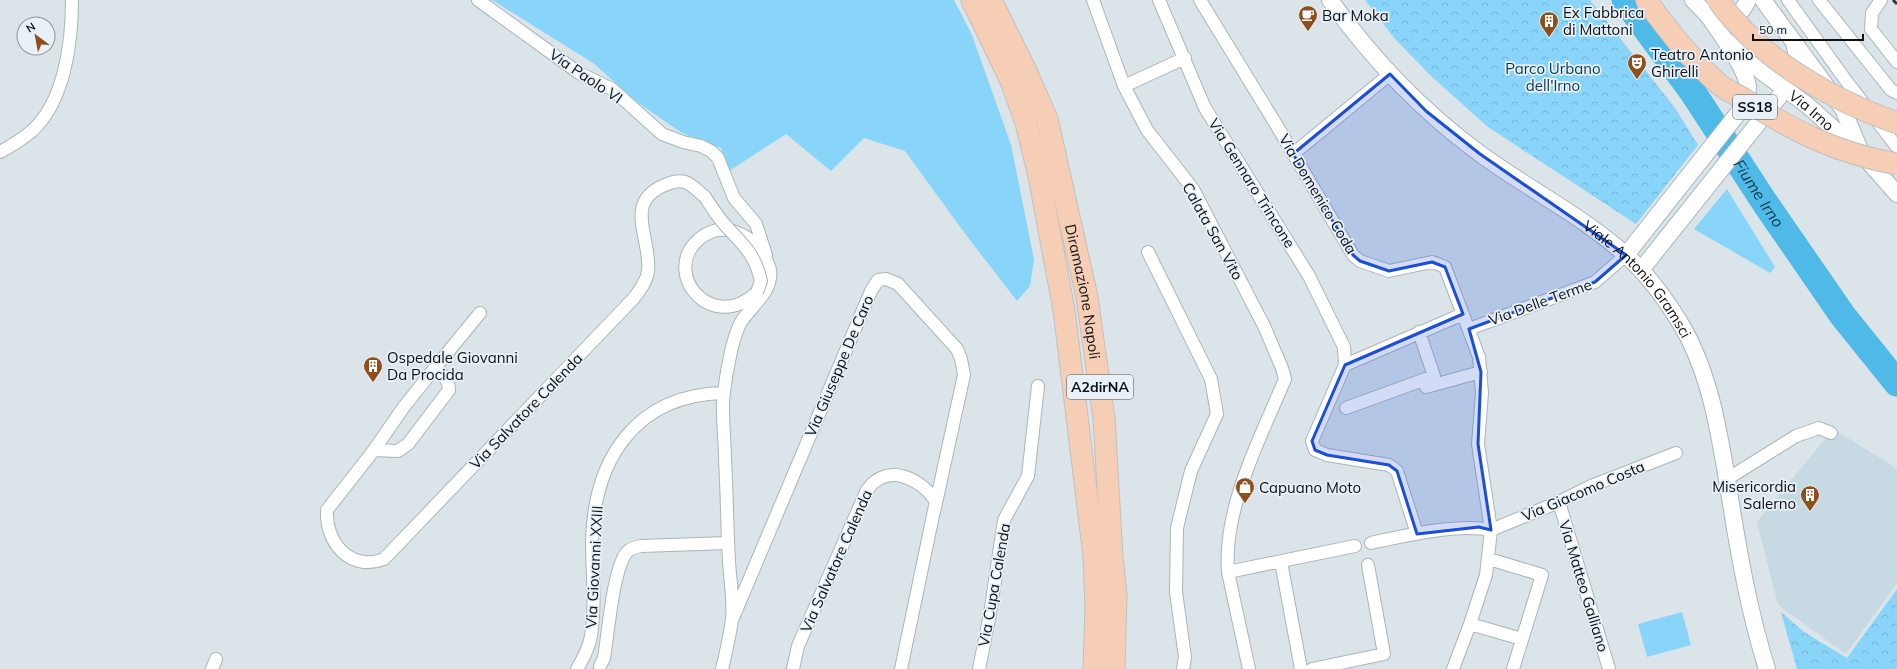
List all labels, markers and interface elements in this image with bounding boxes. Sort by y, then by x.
place label: Ex Fabbrica di Mattoni [1563,3,1644,39]
cafe icon: Bar Moka [1297,4,1319,32]
place label: Bar Moka [1322,6,1389,25]
building icon: Ex Fabbrica di Mattoni [1538,10,1560,38]
north arrow [16,16,56,56]
scale bar [1753,16,1863,42]
text: N [23,19,38,36]
text: 50 m [1759,22,1787,37]
street label: Via Paolo VI [546,45,626,107]
place label: Teatro Antonio Ghirelli [1651,45,1754,81]
theatre icon: Teatro Antonio Ghirelli [1626,52,1648,80]
park label: Parco Urbano dell'Irno [1505,59,1601,95]
street label: Via Irno [1785,85,1839,135]
road number: SS18 [1733,95,1777,119]
street label: Via Gennaro Trincone [1204,115,1300,251]
street label: Via Domenico Coda [1275,131,1361,257]
water label: Fiume Irno [1729,155,1789,231]
street label: Calata San Vito [1178,179,1248,283]
street label: Viale Antonio Gramsci [1580,216,1696,341]
street label: Diramazione Napoli [1061,222,1105,360]
street label: Via Delle Terme [1486,275,1594,329]
street label: Via Giuseppe De Caro [801,292,877,440]
place label: Ospedale Giovanni Da Procida [387,348,518,384]
street label: Via Salvatore Calenda [466,349,586,473]
building icon: Ospedale Giovanni Da Procida [362,355,384,383]
road number: A2dirNA [1067,375,1133,399]
street label: Via Giacomo Costa [1519,456,1647,526]
shop icon: Capuano Moto [1234,476,1256,504]
place label: Misericordia Salerno [1712,477,1796,513]
place label: Capuano Moto [1259,478,1361,497]
building icon: Misericordia Salerno [1799,484,1821,512]
street label: Via Salvatore Calenda [796,487,876,635]
street label: Via Giovanni XXIII [581,505,607,629]
street label: Via Matteo Galliano [1555,518,1613,654]
street label: Via Cupa Calenda [974,522,1014,648]

